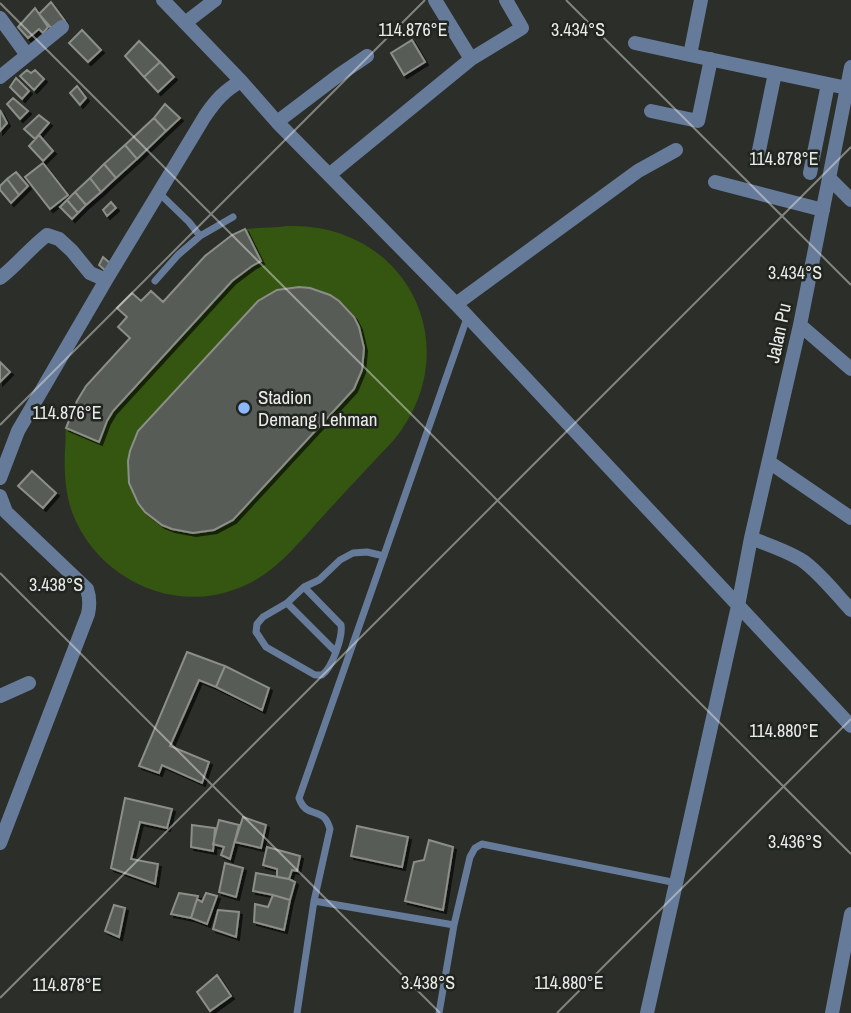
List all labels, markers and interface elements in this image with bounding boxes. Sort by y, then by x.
text: 114.876°E [378,17,448,42]
text: 3.434°S [551,17,605,42]
text: 114.878°E [749,146,819,171]
text: 3.434°S [768,260,822,285]
street label: Jalan Pu [759,301,797,365]
place label: Stadion Demang Lehman [258,384,378,432]
text: 114.876°E [32,400,102,425]
marker: Stadion Demang Lehman [236,400,252,416]
text: 3.438°S [29,572,83,597]
text: 114.880°E [749,718,819,743]
text: 3.436°S [768,829,822,854]
text: 3.438°S [401,970,455,995]
text: 114.880°E [534,970,604,995]
text: 114.878°E [32,972,102,997]

